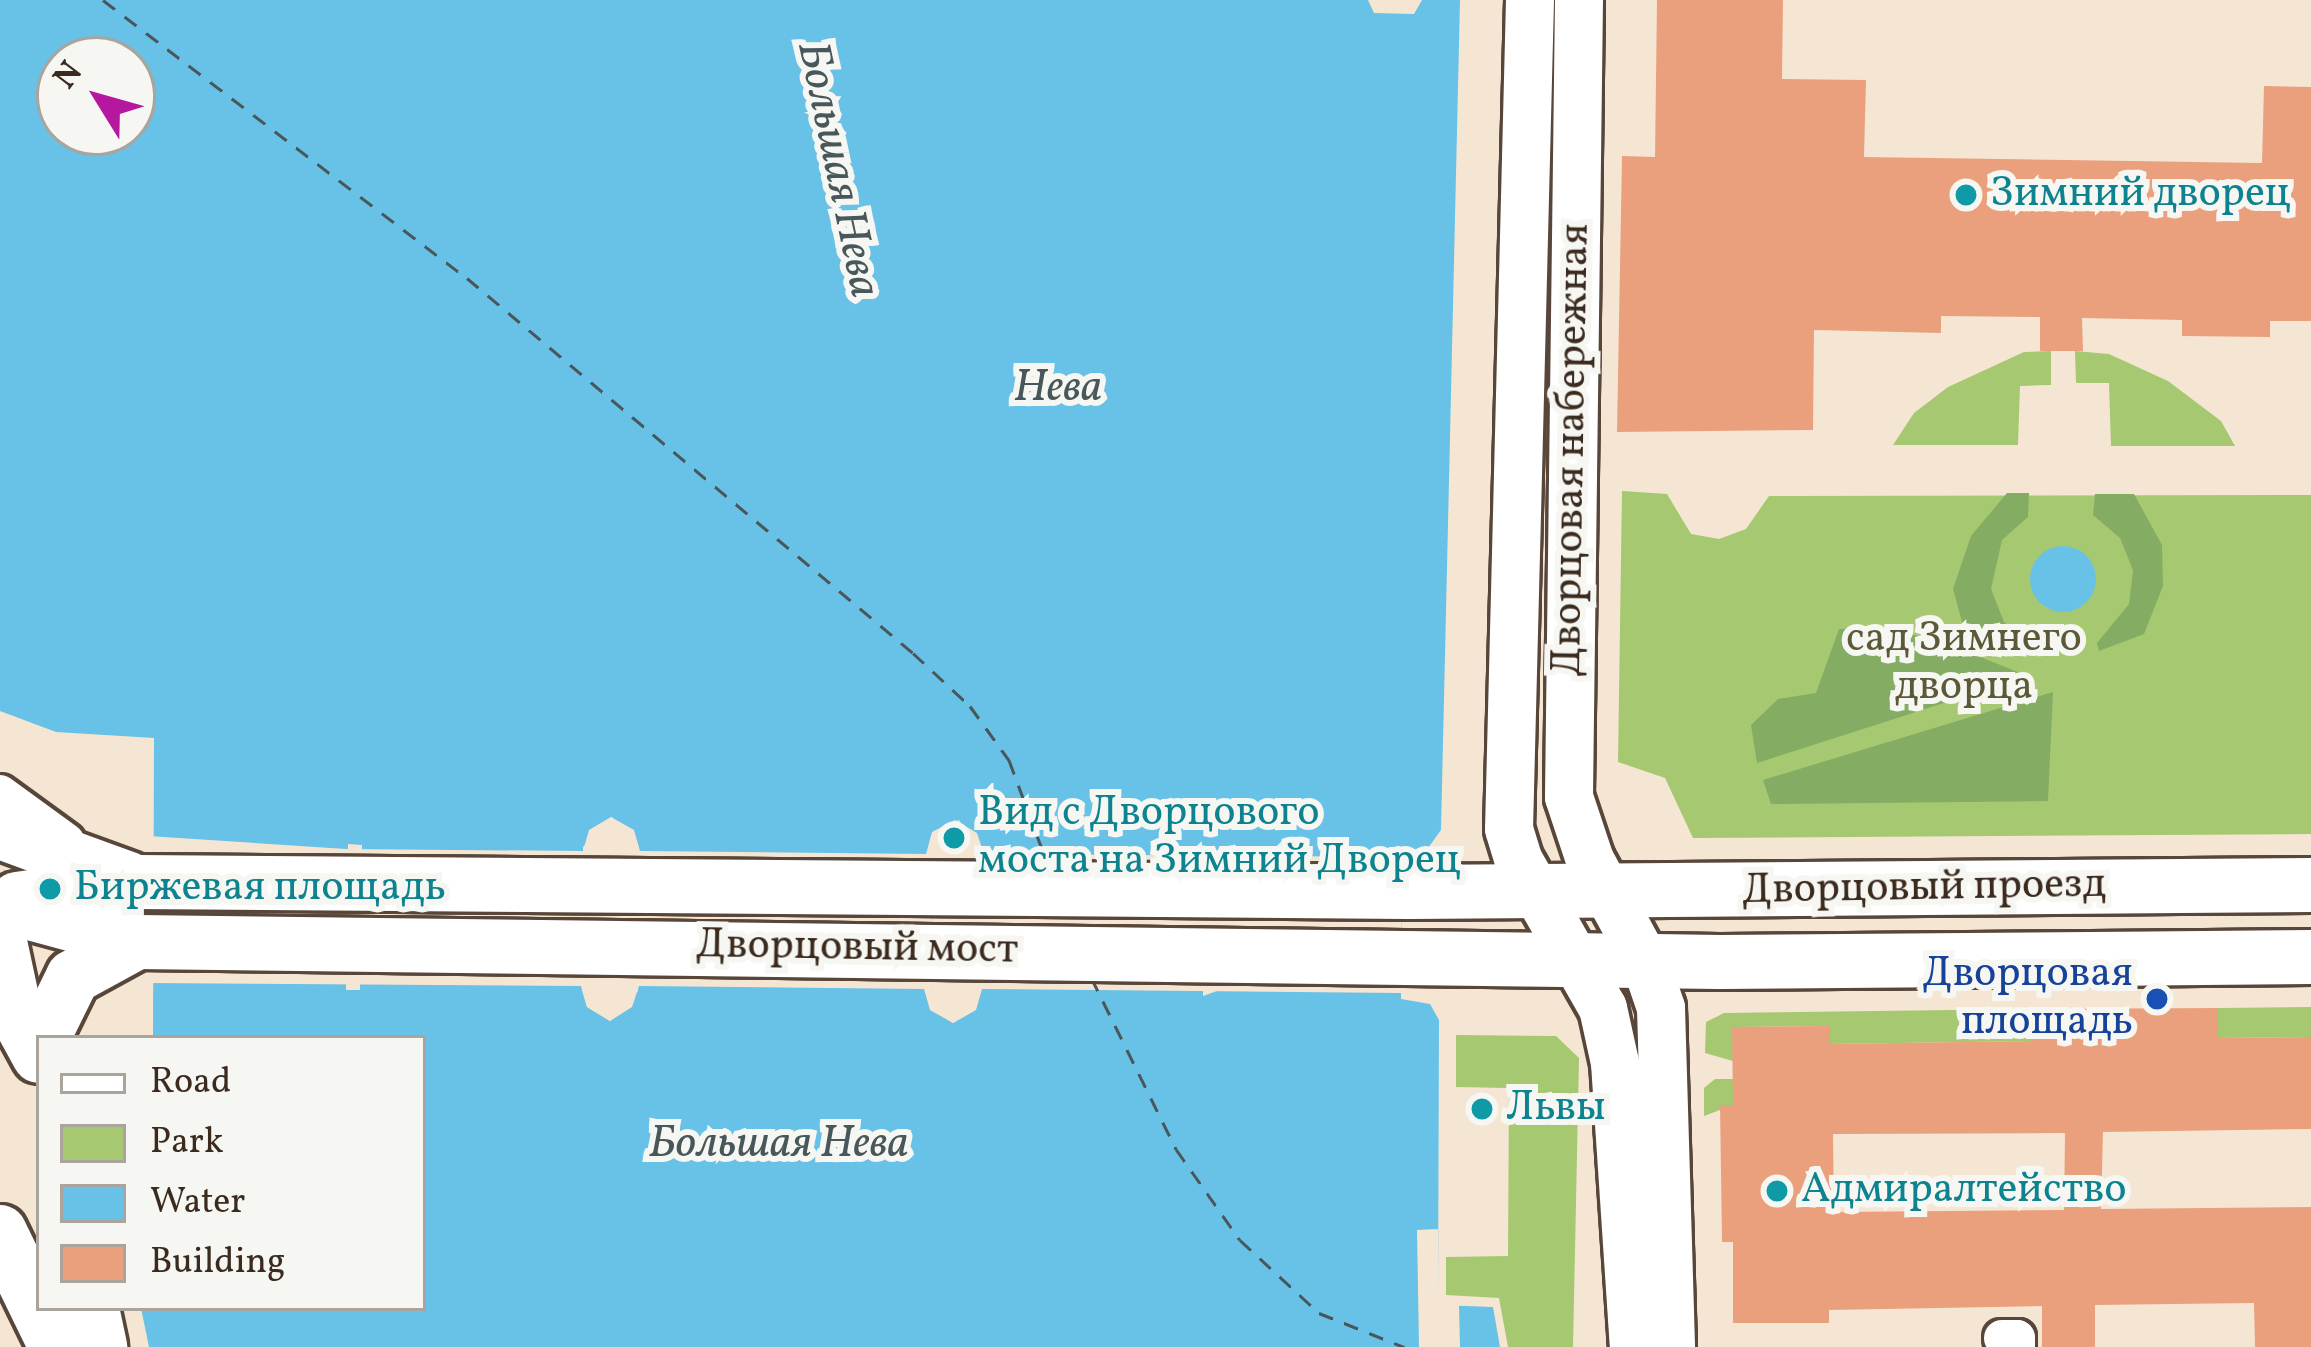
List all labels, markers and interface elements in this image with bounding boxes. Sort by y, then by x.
north arrow [36,36,156,156]
water label: Большая Нева [784,37,890,303]
text: N [44,53,95,100]
place label: Зимний дворец [1990,170,2291,220]
marker: Зимний дворец [1953,182,1979,208]
street label: Дворцовая набережная [1544,223,1602,677]
water label: Нева [1014,362,1102,416]
park label: сад Зимнего дворца [1846,615,2082,714]
place label: Вид с Дворцового моста на Зимний Дворец [978,789,1461,888]
marker: Вид с Дворцового моста на Зимний Дворец [941,825,967,851]
street label: Дворцовый проезд [1741,861,2107,917]
place label: Биржевая площадь [74,864,446,914]
marker: Биржевая площадь [37,876,63,902]
street label: Дворцовый мост [695,921,1019,977]
place label: Дворцовая площадь [1922,950,2133,1048]
marker: Дворцовая площадь [2144,986,2170,1012]
legend [36,1035,426,1311]
text: Road [150,1058,231,1108]
place label: Львы [1506,1084,1606,1134]
marker: Львы [1469,1096,1495,1122]
text: Park [150,1118,224,1168]
water label: Большая Нева [649,1118,909,1172]
place label: Адмиралтейство [1801,1166,2127,1216]
text: Water [150,1178,245,1228]
marker: Адмиралтейство [1764,1178,1790,1204]
text: Building [150,1238,285,1288]

